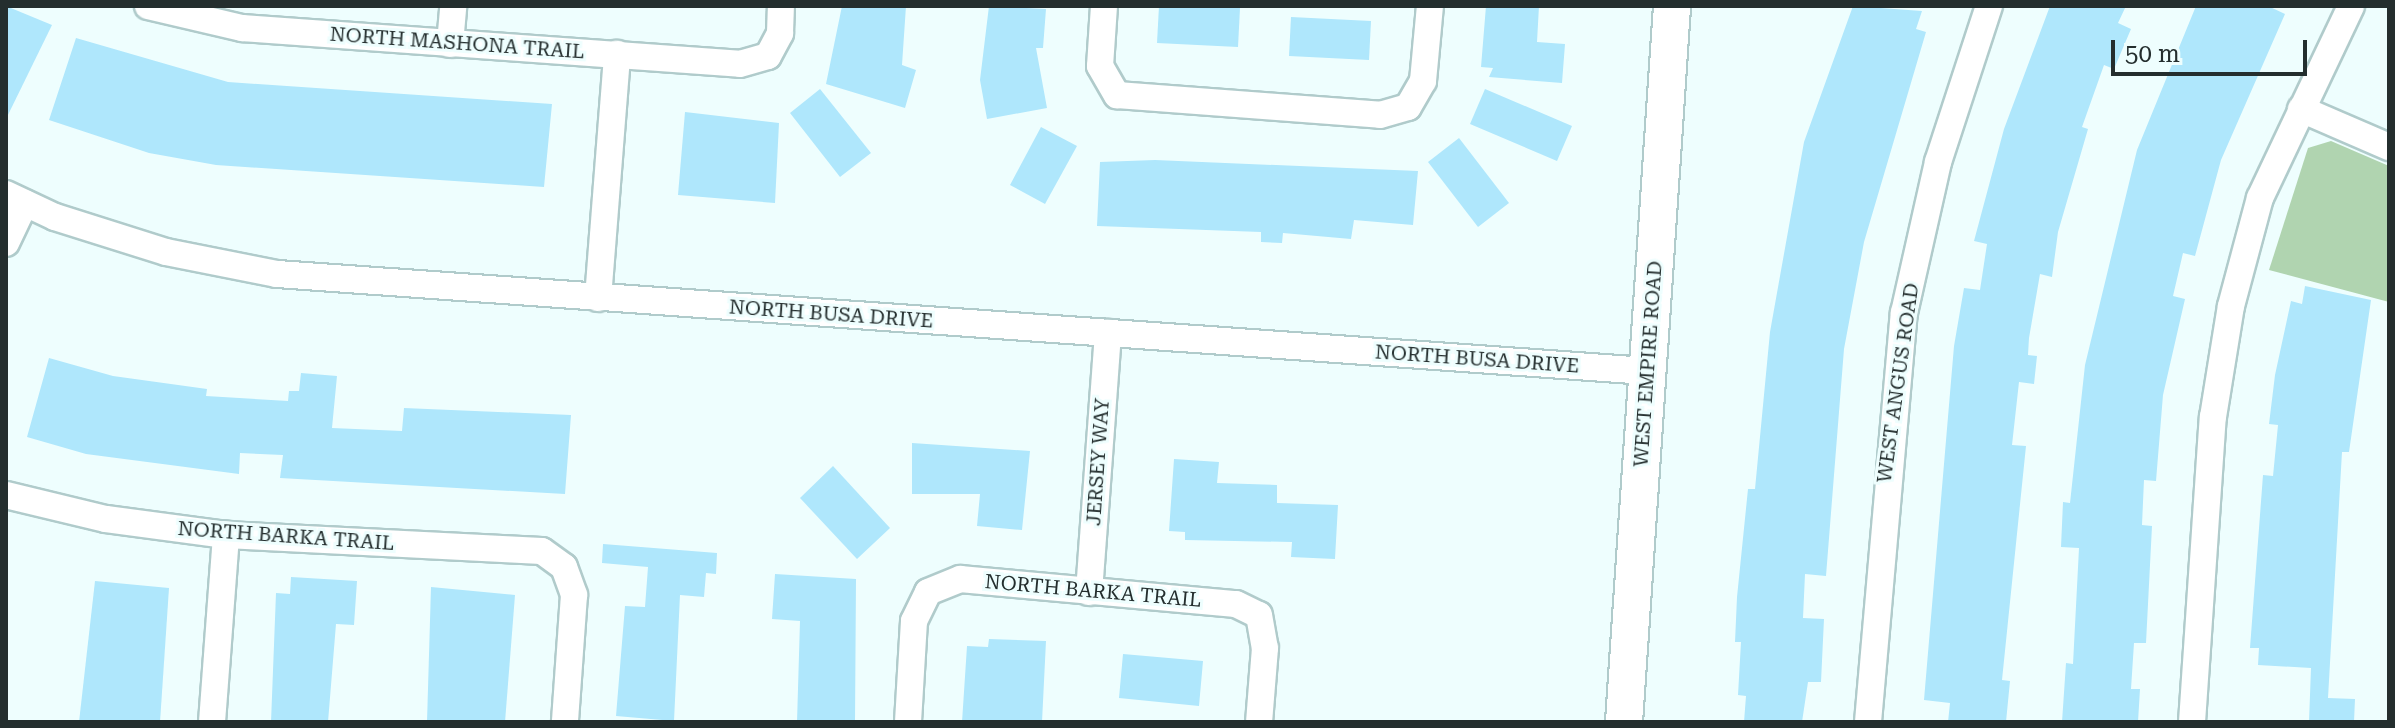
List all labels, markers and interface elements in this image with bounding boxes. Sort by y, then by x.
street label: NORTH MASHONA TRAIL [329,22,585,64]
scale bar [2115,24,2311,74]
text: 50 m [2125,40,2180,68]
street label: WEST EMPIRE ROAD [1629,260,1667,468]
street label: WEST ANGUS ROAD [1872,282,1924,484]
street label: NORTH BUSA DRIVE [728,295,934,333]
street label: NORTH BUSA DRIVE [1374,340,1580,378]
street label: JERSEY WAY [1082,397,1114,527]
street label: NORTH BARKA TRAIL [177,516,395,556]
street label: NORTH BARKA TRAIL [984,570,1202,612]

